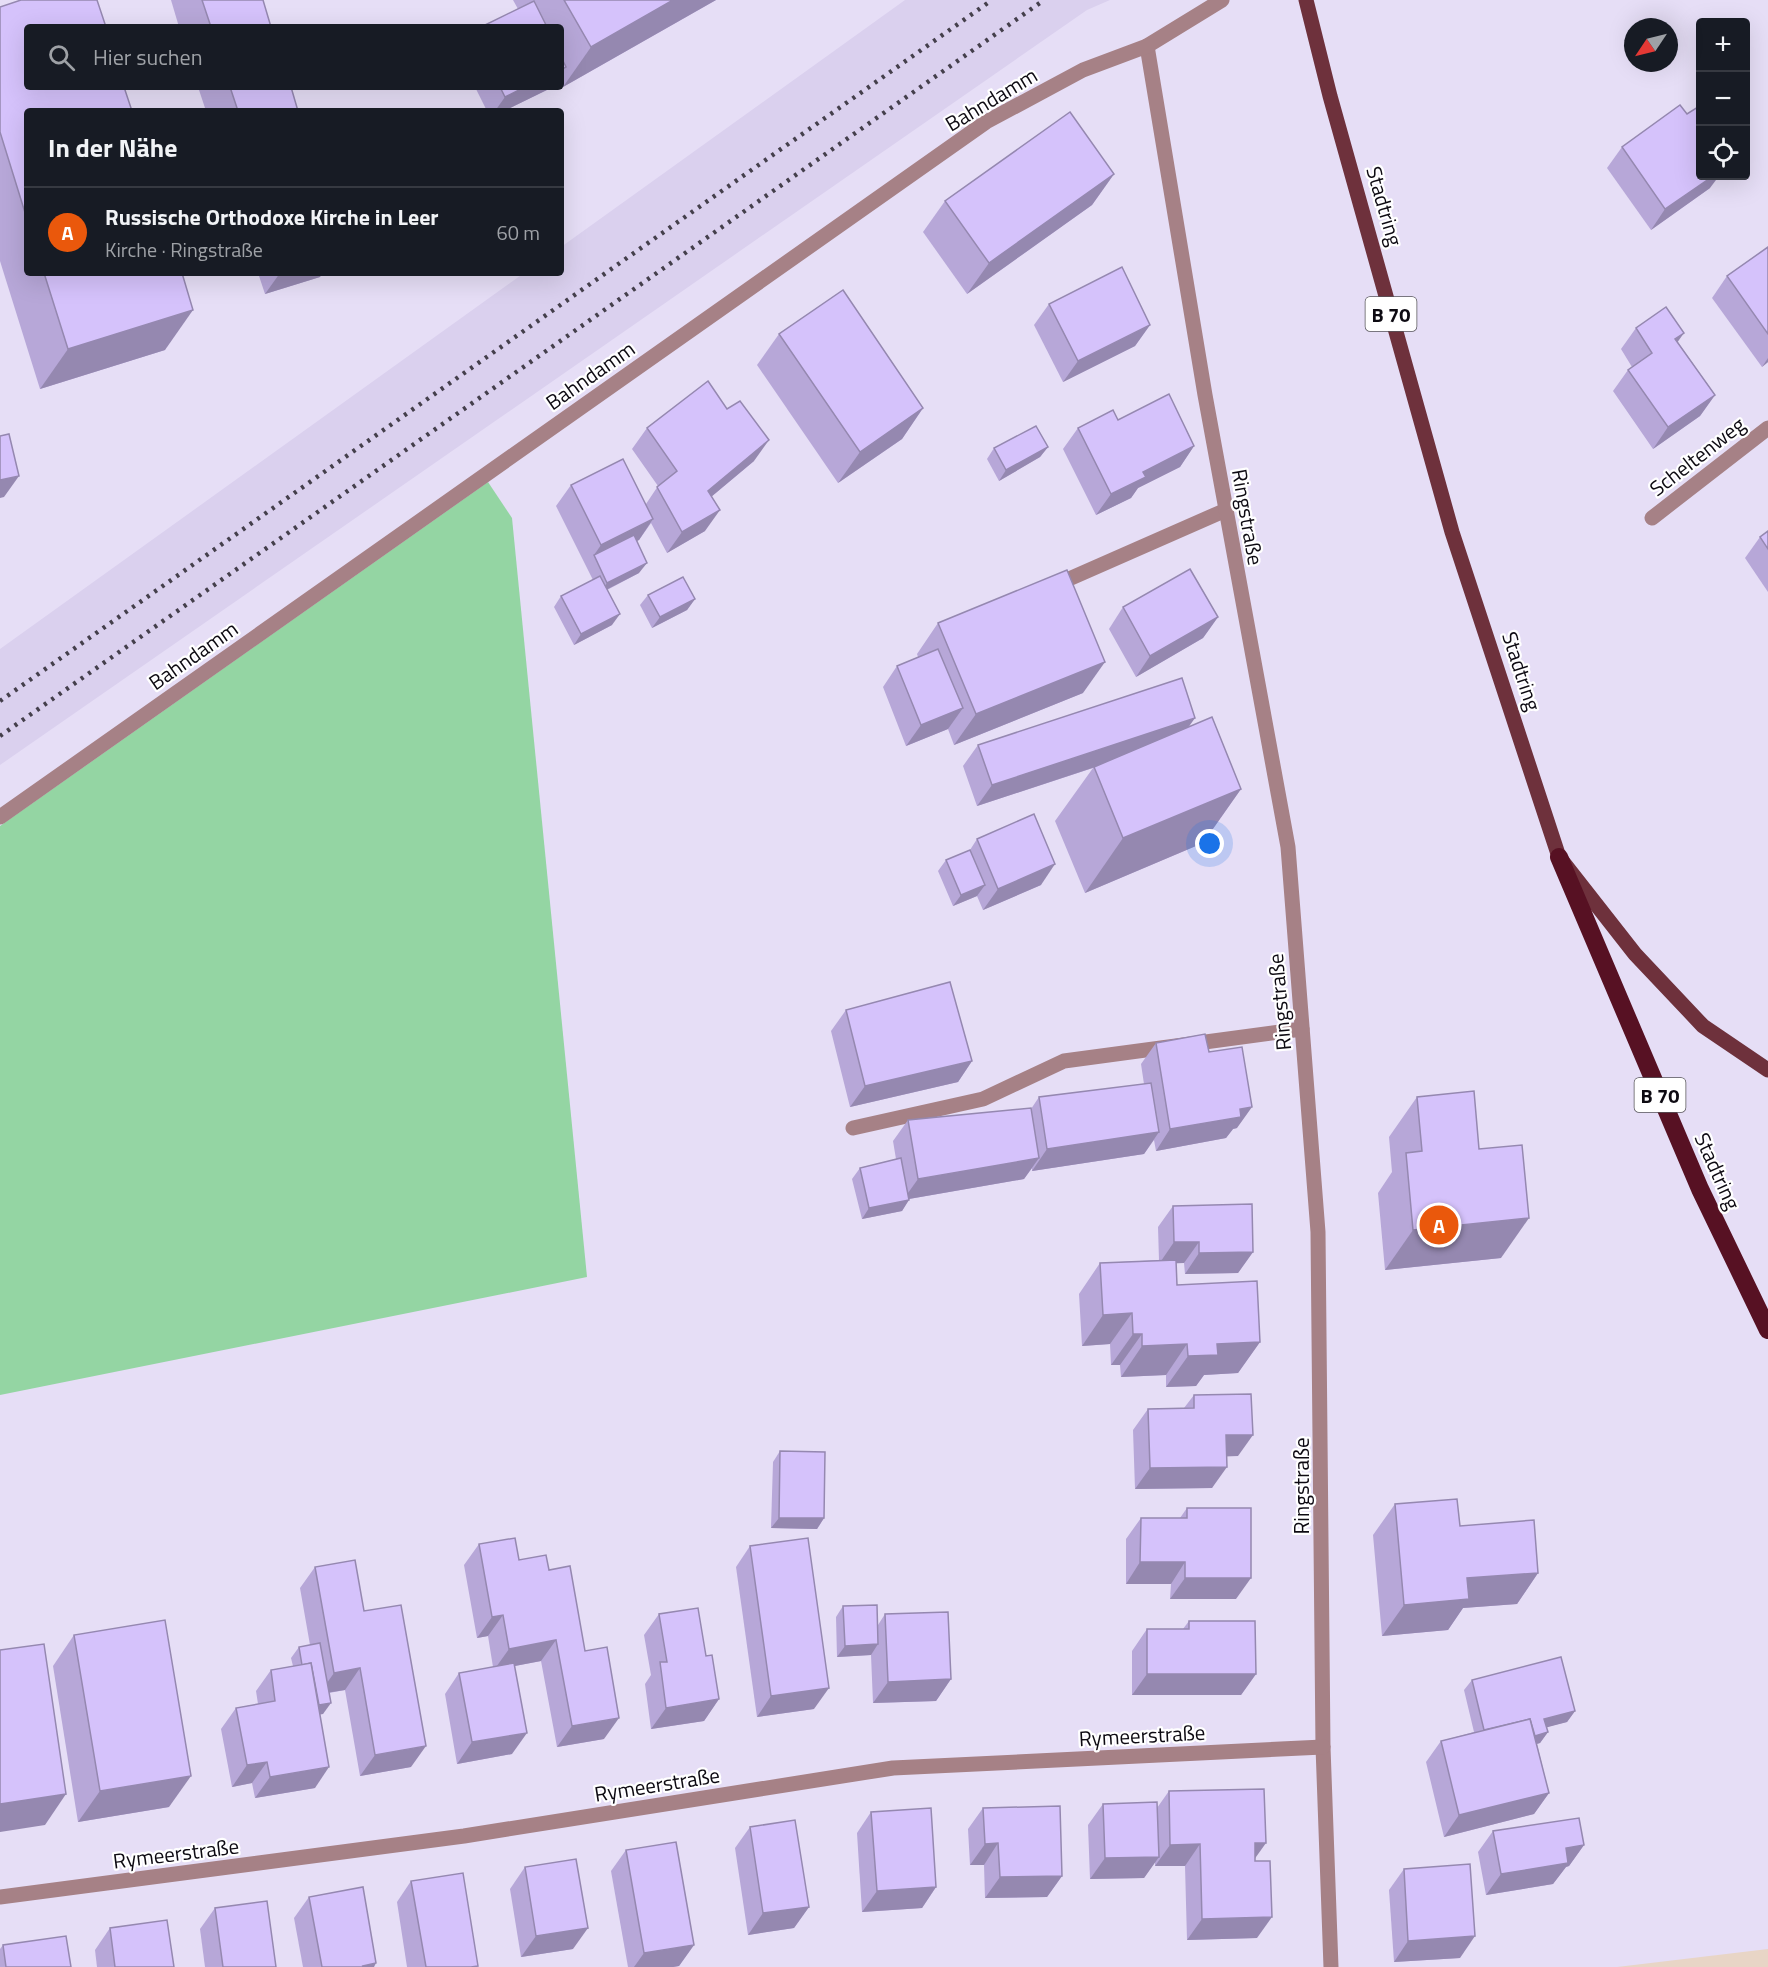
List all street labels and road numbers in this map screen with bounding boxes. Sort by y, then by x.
street label: Bahndamm [939,59,1043,139]
street label: Stadtring [1358,162,1412,250]
road number: B 70 [1366,297,1416,331]
street label: Bahndamm [539,332,641,418]
street label: Scheltenweg [1642,408,1752,504]
street label: Ringstraße [1224,466,1272,568]
street label: Bahndamm [142,612,244,698]
street label: Stadtring [1494,627,1550,715]
street label: Ringstraße [1259,952,1299,1052]
road number: B 70 [1634,1078,1686,1112]
street label: Stadtring [1687,1127,1749,1215]
street label: Ringstraße [1285,1437,1317,1535]
street label: Rymeerstraße [1078,1716,1206,1754]
street label: Rymeerstraße [592,1758,722,1810]
street label: Rymeerstraße [111,1829,241,1877]

